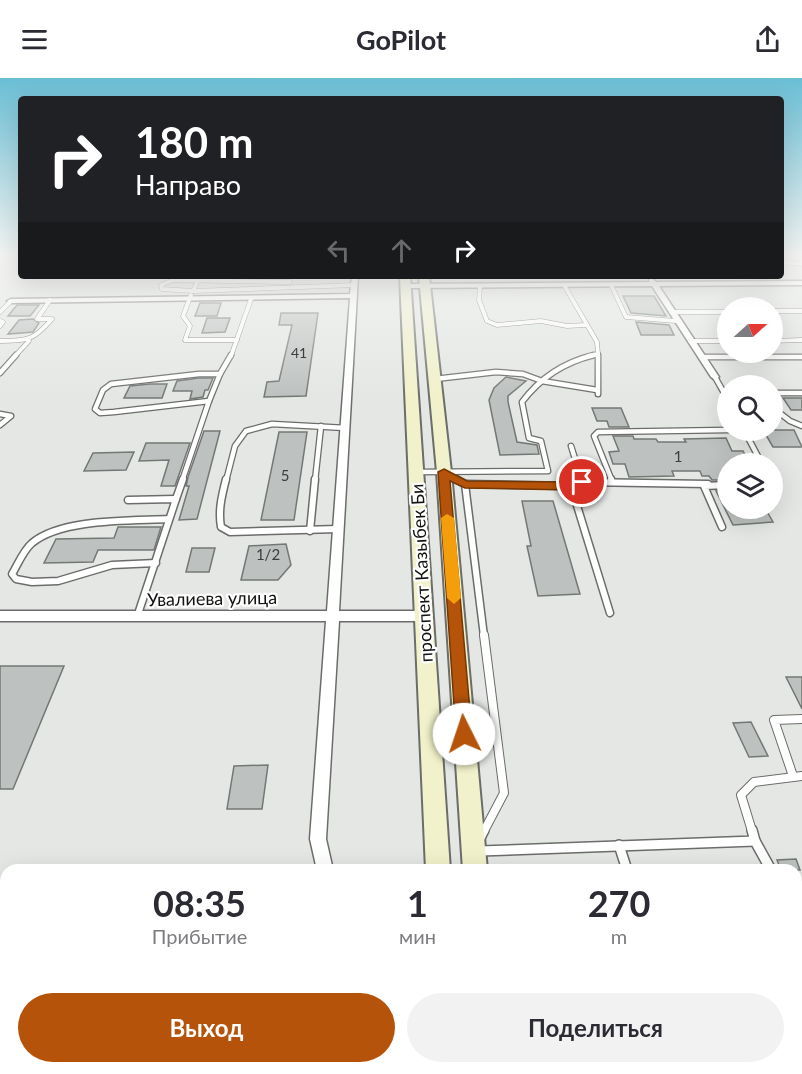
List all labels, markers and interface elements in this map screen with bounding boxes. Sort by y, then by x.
icon: menu [18,23,51,56]
text: GoPilot [356,23,446,56]
icon: share [751,23,784,56]
text: 180 m [135,117,253,167]
icon: right [36,120,114,198]
text: Направо [135,168,241,201]
icon: left [322,234,355,267]
icon: ahead [385,234,418,267]
icon: right [448,234,481,267]
north arrow [717,297,783,363]
map controls [717,297,783,519]
house number: 41 [291,344,307,361]
button: search [717,375,783,441]
house number: 1 [674,447,682,465]
button: layers [717,453,783,519]
pin [556,456,607,507]
icon: arrive [565,465,598,498]
house number: 5 [281,466,289,484]
street label: проспект Казыбек Би [405,483,437,663]
house number: 1/2 [256,545,280,563]
street label: Увалиева улица [147,586,277,610]
position arrow [432,702,496,766]
text: 08:35 [153,881,246,925]
text: 1 [407,881,428,925]
text: 270 [588,881,650,925]
text: Прибытие [152,924,247,948]
text: мин [399,924,436,948]
text: m [611,924,627,948]
button: Выход [18,993,395,1062]
button: Поделиться [407,993,784,1062]

